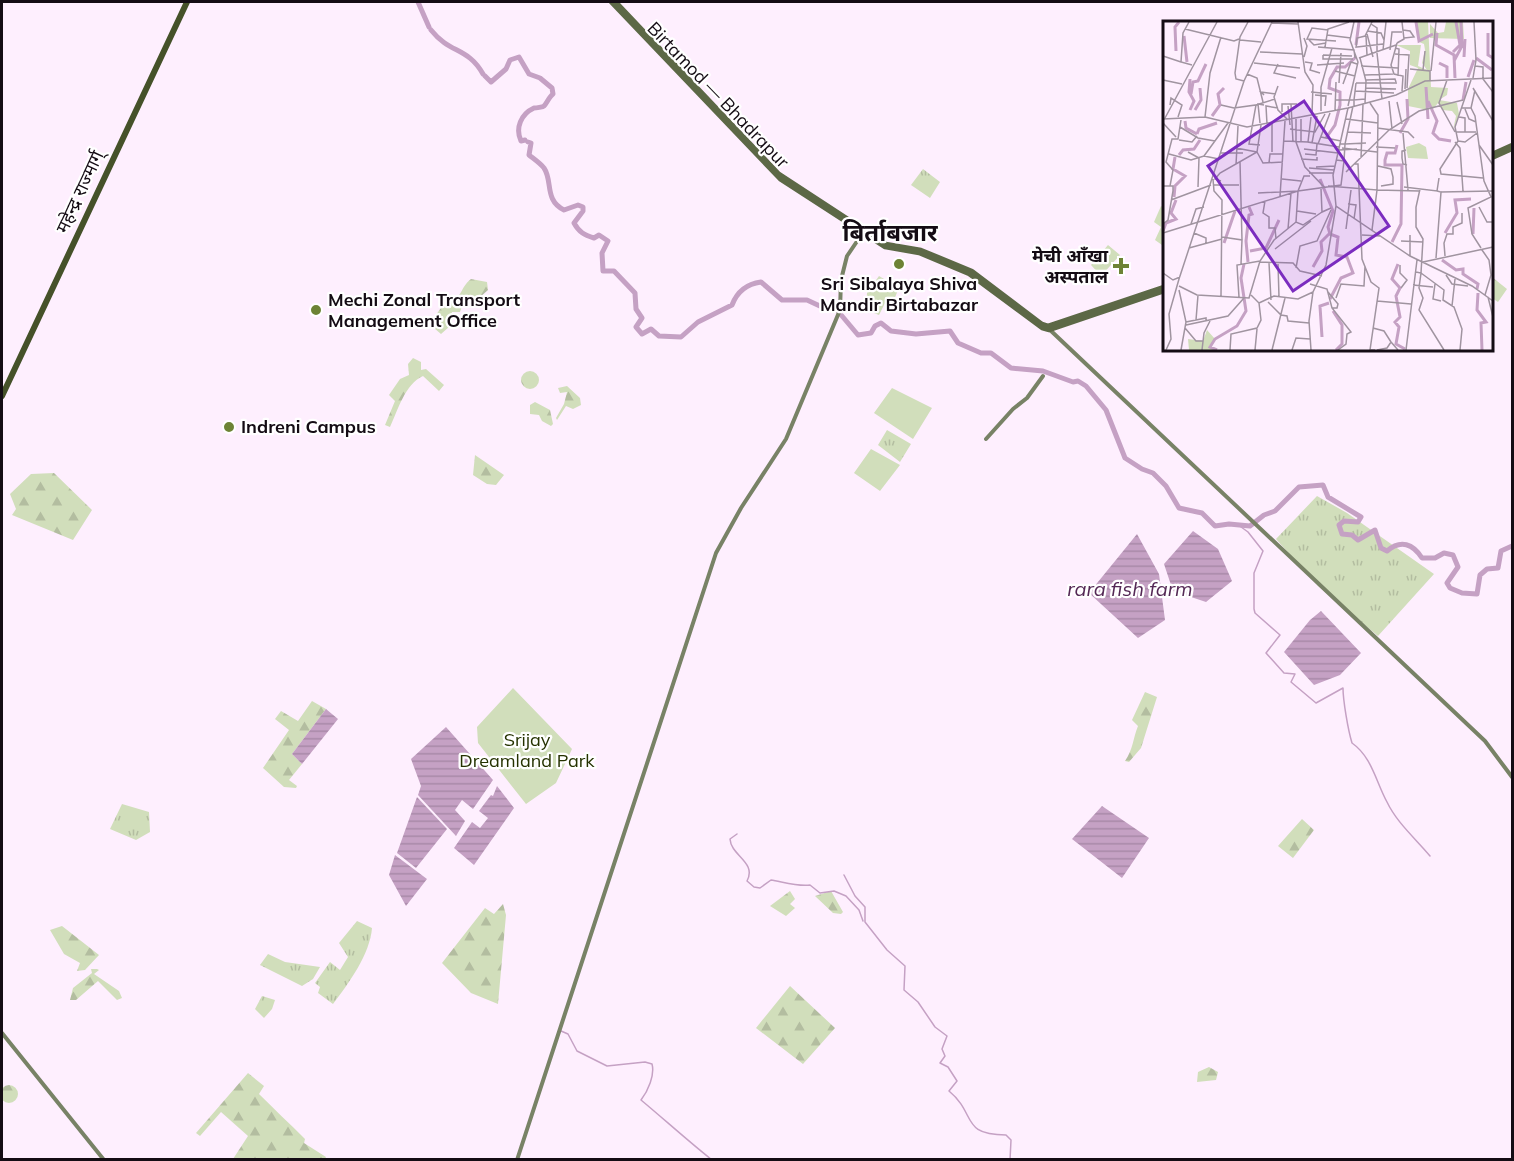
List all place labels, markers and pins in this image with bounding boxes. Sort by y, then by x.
place label: मेची आँखा अस्पताल [1032,244,1109,288]
marker: Sri Sibalaya Shiva Mandir Birtabazar [892,257,906,271]
marker: मेची आँखा अस्पताल [1112,257,1130,275]
place label: Sri Sibalaya Shiva Mandir Birtabazar [820,272,979,316]
place label: Mechi Zonal Transport Management Office [328,288,520,332]
marker: Mechi Zonal Transport Management Office [309,303,323,317]
place label: Indreni Campus [241,415,376,438]
marker: Indreni Campus [222,420,236,434]

